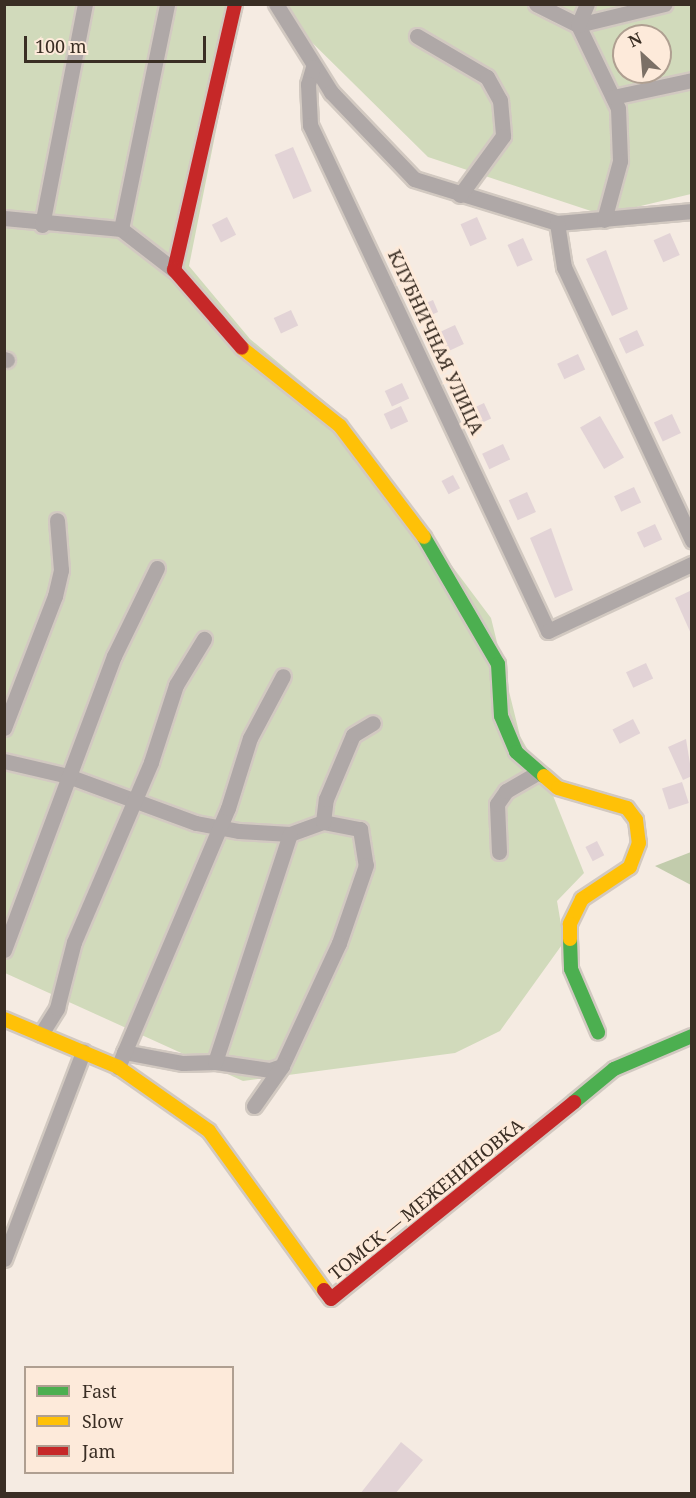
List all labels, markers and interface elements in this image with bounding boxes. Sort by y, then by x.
scale bar [27,24,208,62]
north arrow [612,24,672,84]
text: N [624,27,645,52]
text: 100 m [35,34,87,58]
street label: КЛУБНИЧНАЯ УЛИЦА [384,246,488,438]
street label: ТОМСК — МЕЖЕНИНОВКА [324,1114,528,1284]
legend [24,1366,234,1474]
text: Fast [82,1379,117,1403]
text: Slow [82,1409,123,1433]
text: Jam [82,1439,116,1463]

